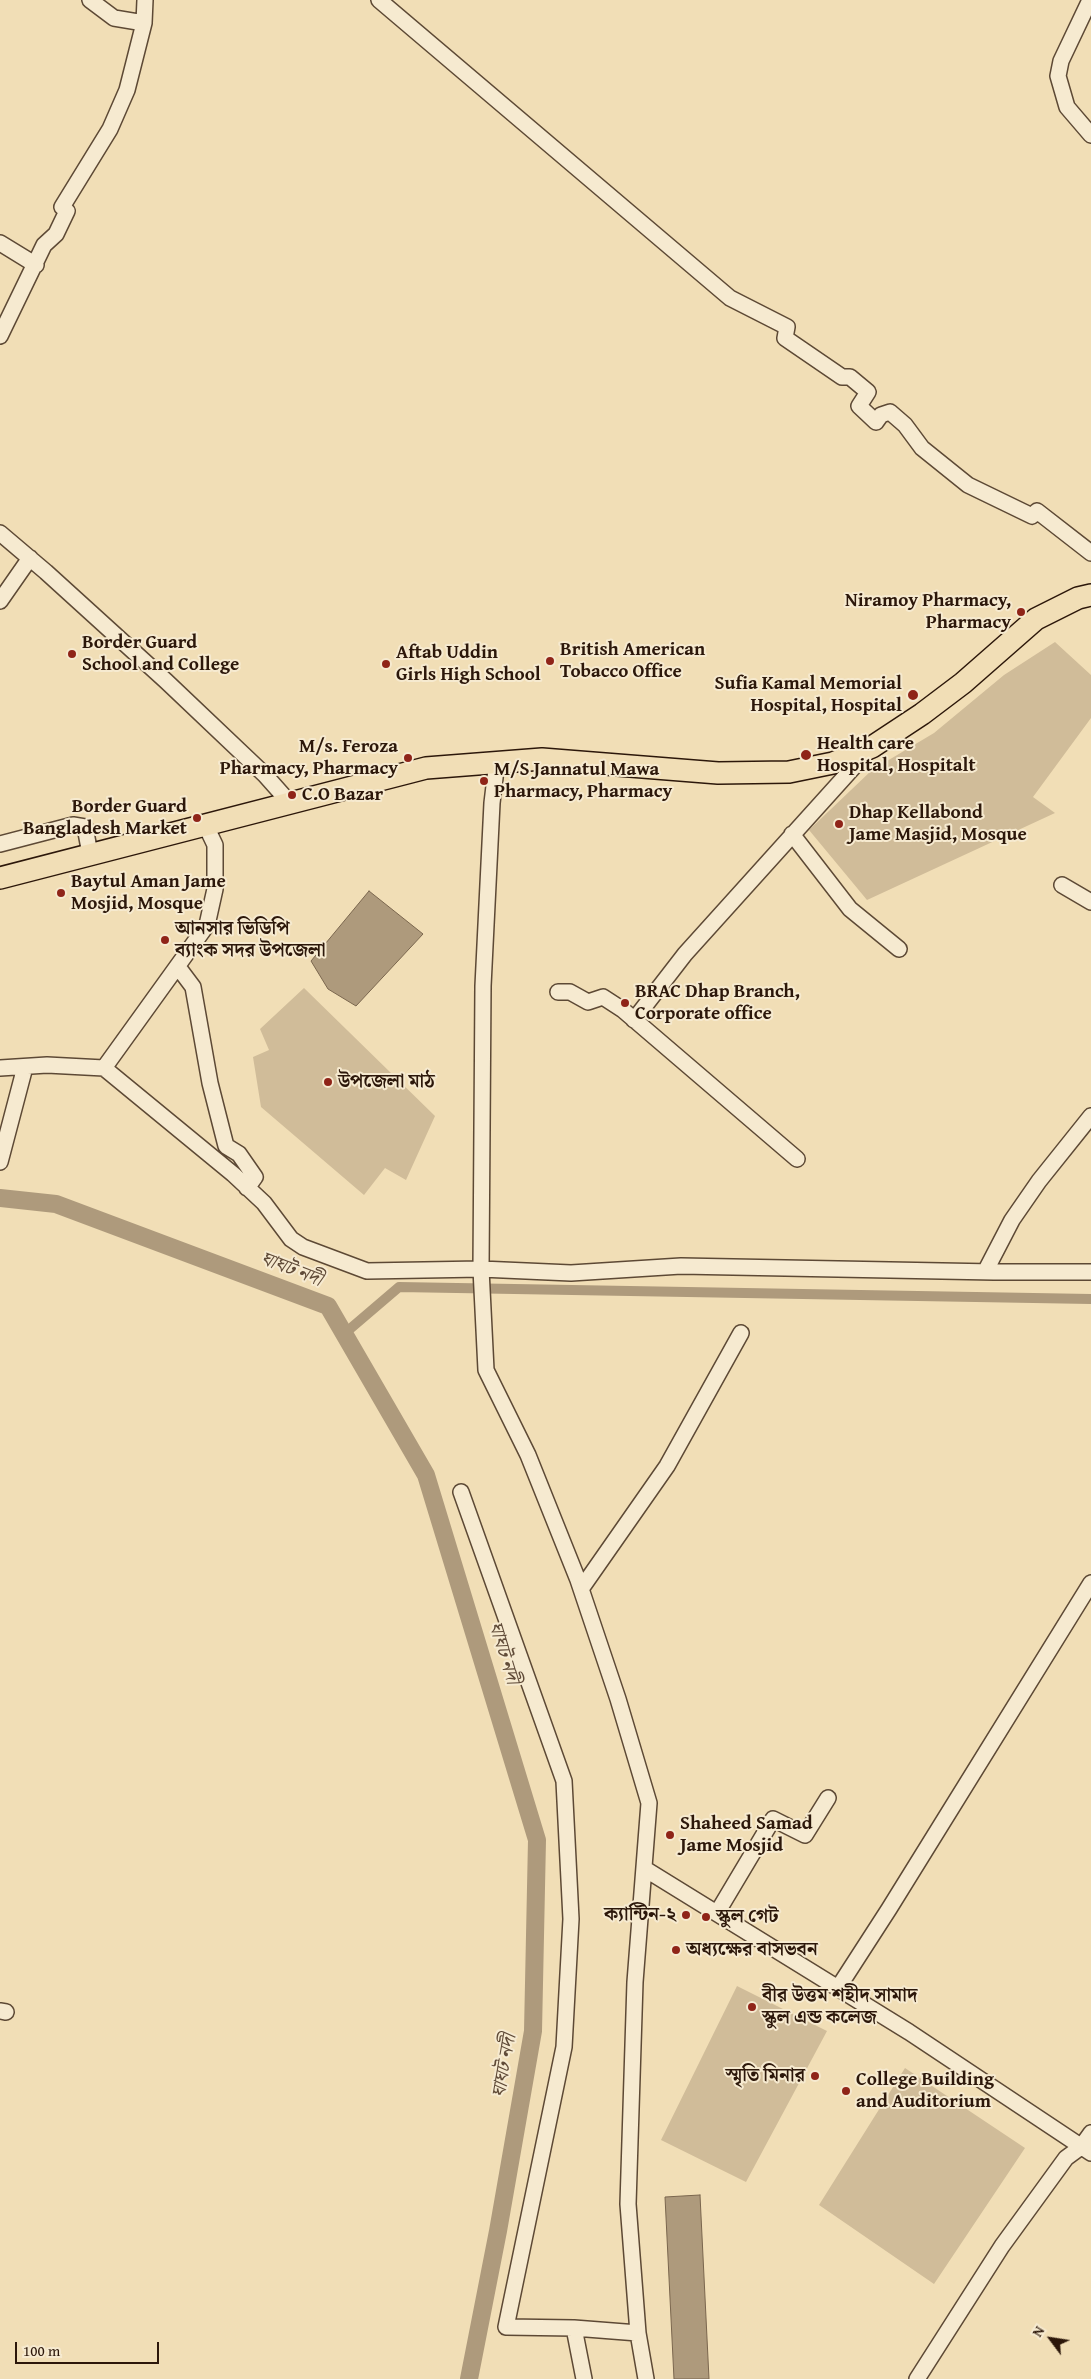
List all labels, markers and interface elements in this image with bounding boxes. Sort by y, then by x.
place label: Niramoy Pharmacy, Pharmacy [845,590,1011,634]
marker: Niramoy Pharmacy, Pharmacy [1015,606,1027,618]
place label: Border Guard School and College [82,632,239,676]
place label: British American Tobacco Office [560,639,705,683]
place label: Aftab Uddin Girls High School [396,642,541,686]
marker: Border Guard School and College [66,648,78,660]
marker: British American Tobacco Office [544,655,556,667]
marker: Aftab Uddin Girls High School [380,658,392,670]
place label: Sufia Kamal Memorial Hospital, Hospital [715,673,902,717]
marker: Sufia Kamal Memorial Hospital, Hospital [906,688,920,702]
place label: Health care Hospital, Hospitalt [817,733,976,777]
place label: M/s. Feroza Pharmacy, Pharmacy [220,736,398,780]
marker: Health care Hospital, Hospitalt [799,748,813,762]
marker: M/s. Feroza Pharmacy, Pharmacy [402,752,414,764]
place label: M/S Jannatul Mawa Pharmacy, Pharmacy [494,759,672,803]
marker: M/S Jannatul Mawa Pharmacy, Pharmacy [478,775,490,787]
place label: C.O Bazar [302,784,383,806]
marker: C.O Bazar [286,789,298,801]
place label: Border Guard Bangladesh Market [23,796,187,840]
place label: Dhap Kellabond Jame Masjid, Mosque [849,802,1027,846]
marker: Border Guard Bangladesh Market [191,812,203,824]
marker: Dhap Kellabond Jame Masjid, Mosque [833,818,845,830]
place label: Baytul Aman Jame Mosjid, Mosque [71,871,226,915]
marker: Baytul Aman Jame Mosjid, Mosque [55,887,67,899]
place label: আনসার ভিডিপি ব্যাংক সদর উপজেলা [175,918,326,962]
marker: আনসার ভিডিপি ব্যাংক সদর উপজেলা [159,934,171,946]
place label: BRAC Dhap Branch, Corporate office [635,981,800,1025]
marker: BRAC Dhap Branch, Corporate office [619,997,631,1009]
place label: উপজেলা মাঠ [338,1071,435,1093]
marker: উপজেলা মাঠ [322,1076,334,1088]
water label: ঘাঘট নদী [257,1247,325,1293]
water label: ঘাঘট নদী [482,1619,524,1687]
place label: Shaheed Samad Jame Mosjid [680,1813,813,1857]
marker: Shaheed Samad Jame Mosjid [664,1829,676,1841]
place label: ক্যান্টিন-২ [604,1904,676,1926]
place label: স্কুল গেট [716,1906,779,1928]
marker: ক্যান্টিন-২ [680,1909,692,1921]
marker: স্কুল গেট [700,1911,712,1923]
place label: অধ্যক্ষের বাসভবন [686,1939,818,1961]
marker: অধ্যক্ষের বাসভবন [670,1944,682,1956]
place label: বীর উত্তম শহীদ সামাদ স্কুল এন্ড কলেজ [762,1985,917,2029]
marker: বীর উত্তম শহীদ সামাদ স্কুল এন্ড কলেজ [746,2001,758,2013]
water label: ঘাঘট নদী [488,2032,522,2100]
place label: স্মৃতি মিনার [725,2065,805,2087]
place label: College Building and Auditorium [856,2069,994,2113]
marker: স্মৃতি মিনার [809,2070,821,2082]
marker: College Building and Auditorium [840,2085,852,2097]
north arrow [1026,2314,1076,2364]
text: N [1027,2322,1049,2340]
scale bar [18,2332,161,2364]
text: 100 m [23,2340,60,2361]

